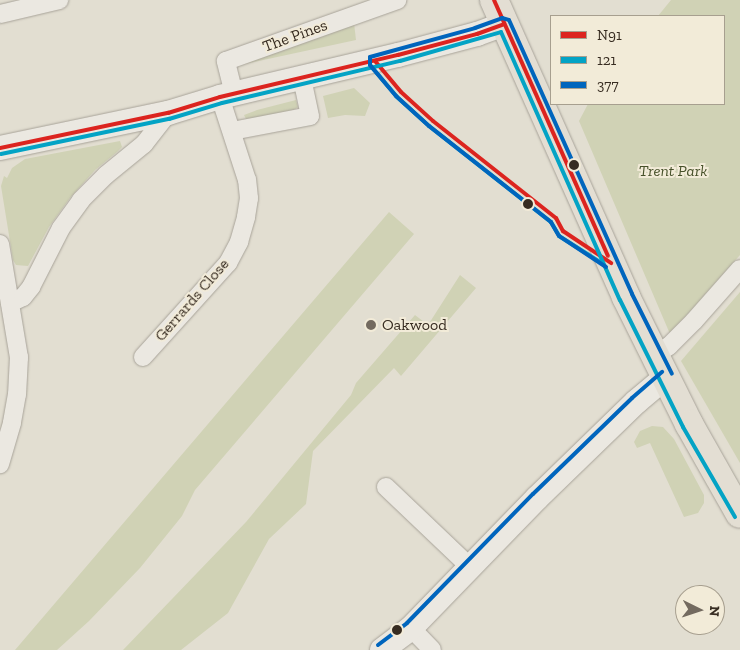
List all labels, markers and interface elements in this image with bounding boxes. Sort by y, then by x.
street label: The Pines [260,15,330,57]
legend [550,15,725,105]
text: N91 [597,26,622,44]
text: 121 [597,51,616,69]
text: 377 [597,76,618,94]
unlabelled marker [569,160,579,170]
park label: Trent Park [639,161,707,181]
unlabelled marker [523,199,533,209]
street label: Gerrards Close [151,255,233,345]
place label: Oakwood [382,315,447,335]
marker: Oakwood [364,318,378,332]
north arrow [675,585,725,635]
text: N [706,605,723,617]
unlabelled marker [392,625,402,635]

